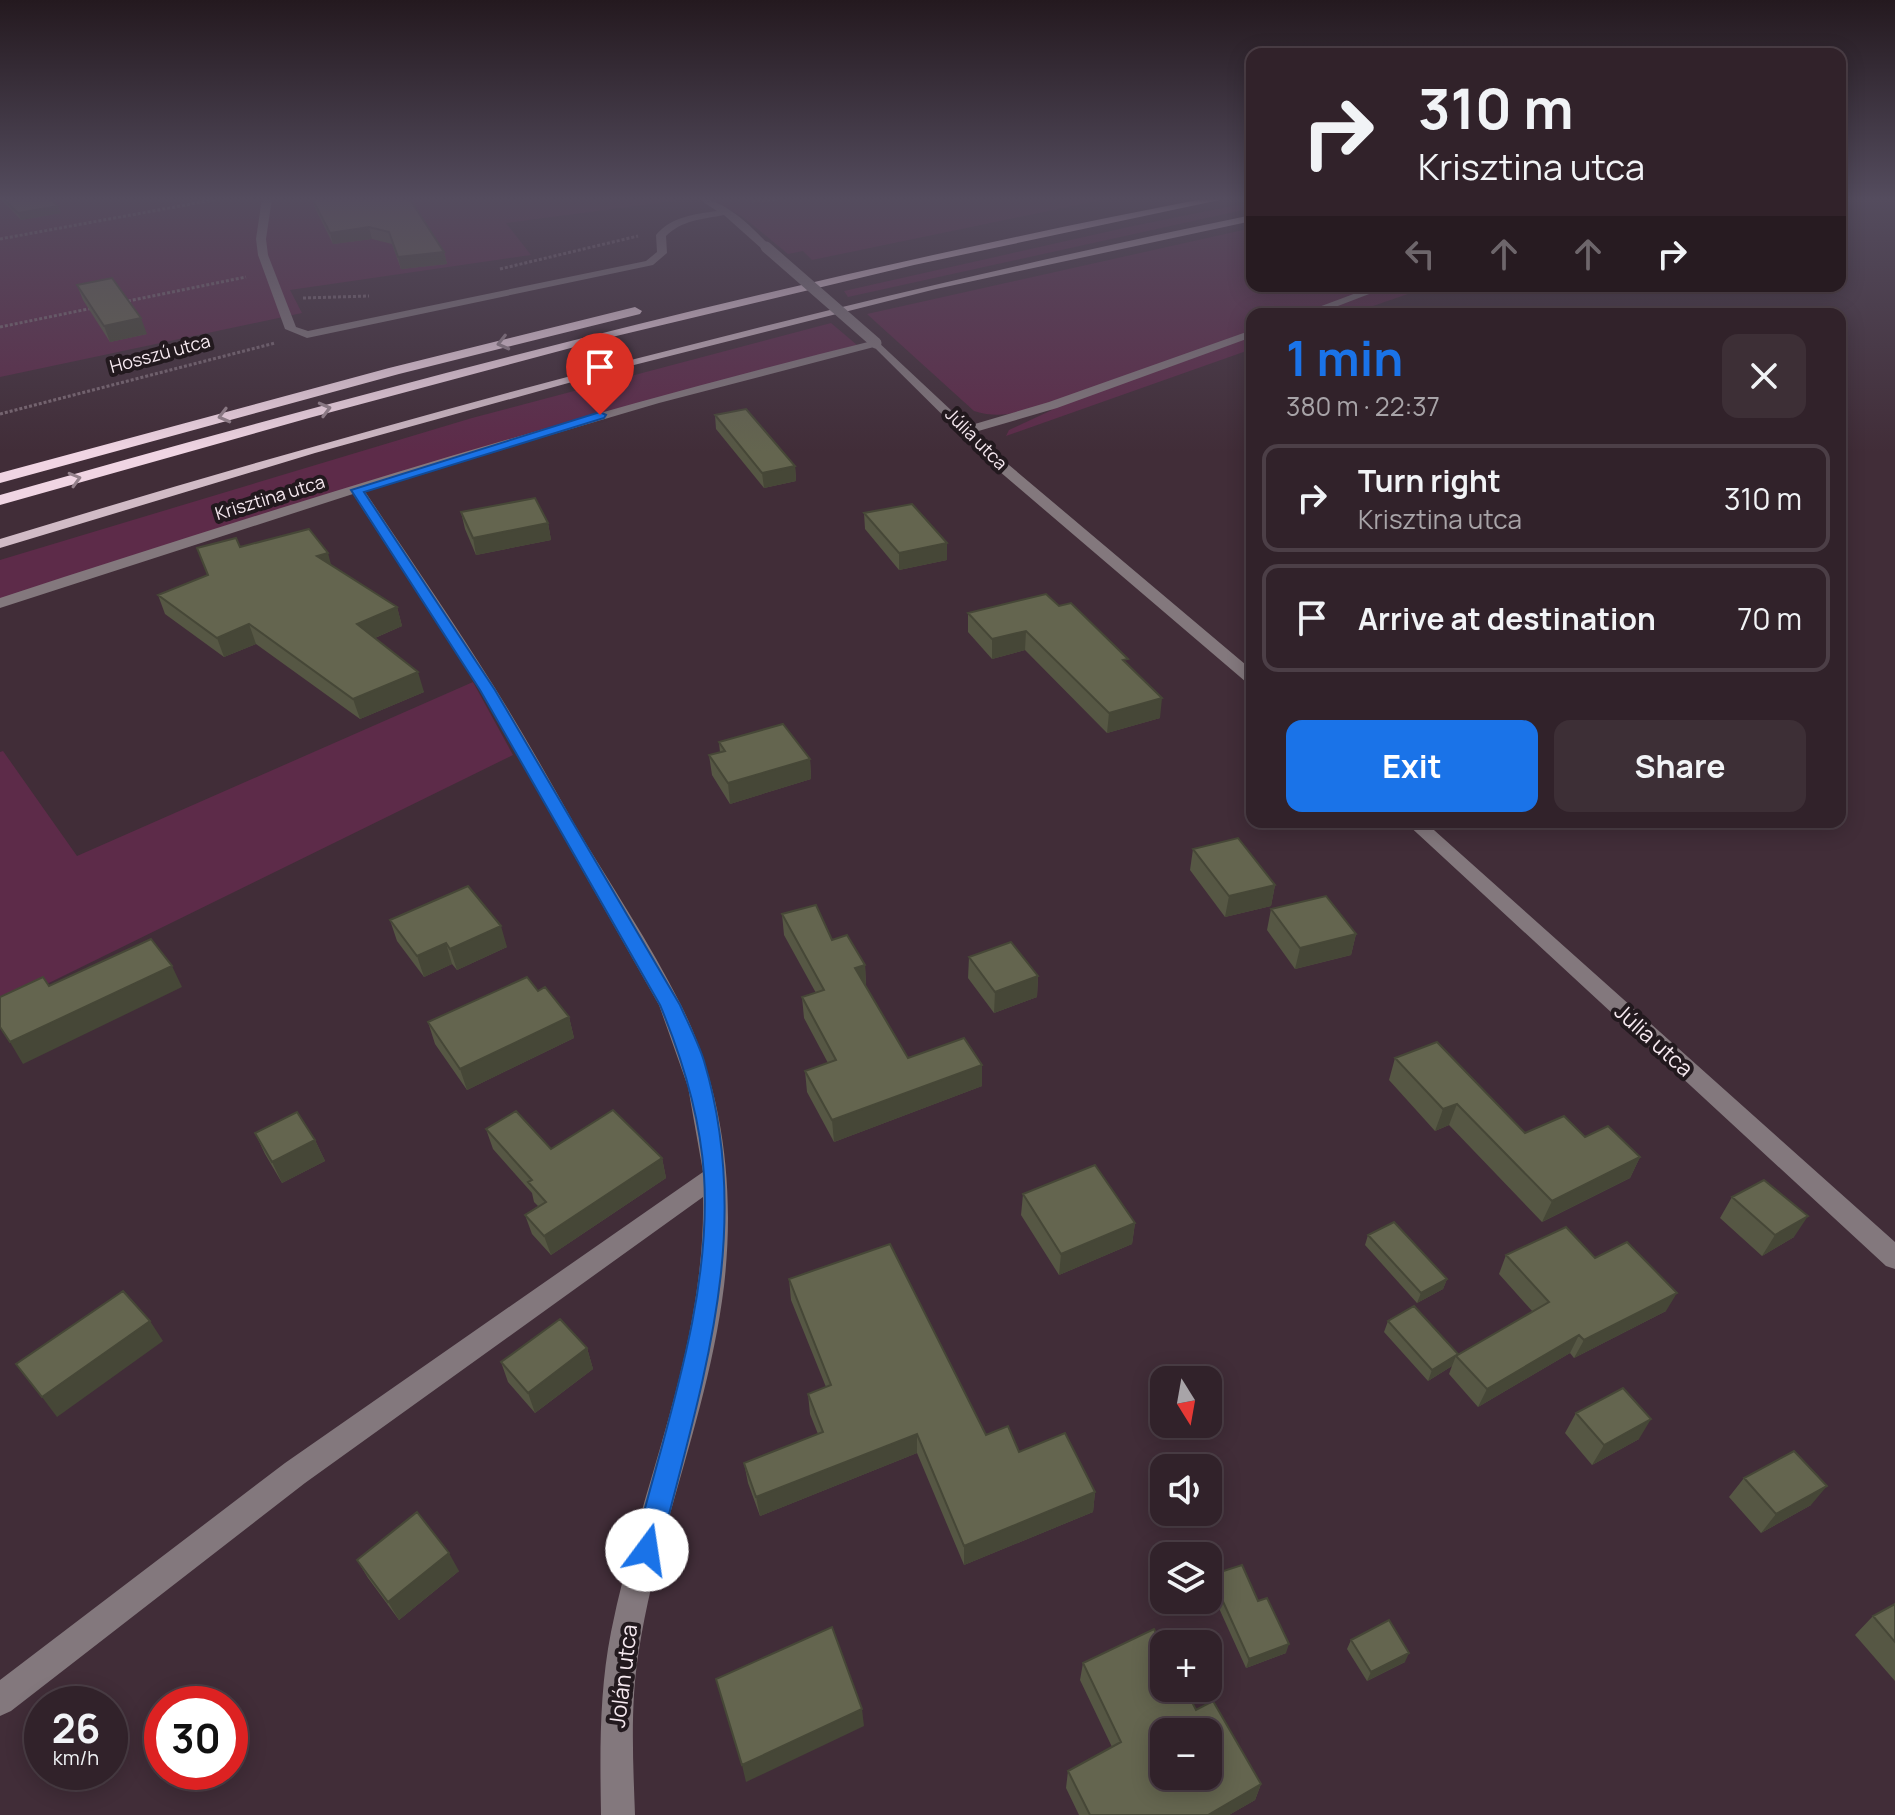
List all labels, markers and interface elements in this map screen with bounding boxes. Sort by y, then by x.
text: 310 m [1418,69,1574,146]
icon: right [1286,80,1390,184]
text: Krisztina utca [1418,142,1645,191]
icon: left [1398,232,1442,276]
icon: ahead [1482,232,1526,276]
icon: ahead [1566,232,1610,276]
icon: right [1650,232,1694,276]
text: 1 min [1286,325,1403,390]
street label: Hosszú utca [107,328,213,378]
one-way arrow [496,333,510,350]
pin [566,333,634,415]
button: close [1722,334,1806,418]
icon: arrive [578,345,622,389]
text: 380 m · 22:37 [1286,388,1440,424]
one-way arrow [318,401,332,418]
street label: Júlia utca [940,402,1013,475]
one-way arrow [218,407,232,424]
text: Turn right [1358,460,1501,501]
street label: Krisztina utca [212,469,327,525]
one-way arrow [67,472,81,488]
icon: right [1290,476,1334,520]
text: 310 m [1724,478,1802,519]
text: Krisztina utca [1358,501,1522,537]
icon: arrive [1290,596,1334,640]
text: Arrive at destination [1358,598,1656,639]
text: 70 m [1737,598,1802,639]
button: Exit [1286,720,1538,812]
button: Share [1554,720,1806,812]
street label: Júlia utca [1608,997,1700,1083]
north arrow [1150,1366,1222,1438]
map controls [1150,1366,1222,1790]
button: sound [1150,1454,1222,1526]
position arrow [605,1508,689,1592]
button: layers [1150,1542,1222,1614]
street label: Jolán utca [602,1623,644,1729]
button: + [1150,1630,1222,1702]
speed limit sign: 30 [144,1686,248,1790]
text: 26 [52,1700,100,1755]
button: − [1150,1718,1222,1790]
text: km/h [53,1744,99,1771]

